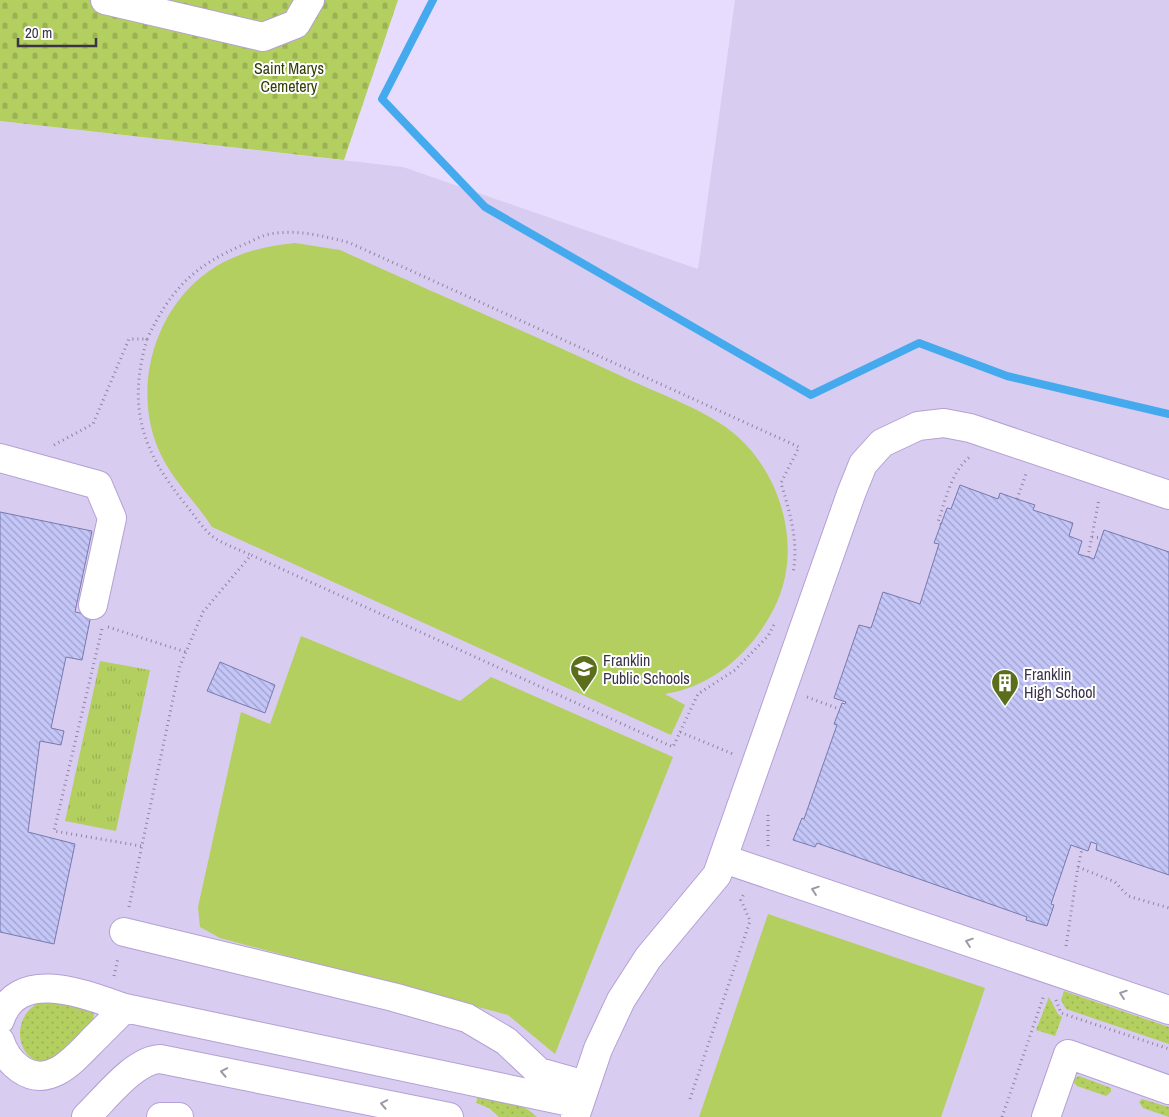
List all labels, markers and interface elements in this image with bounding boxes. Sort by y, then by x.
scale bar [18,15,95,47]
text: 20 m [25,22,52,43]
park label: Saint Marys Cemetery [254,57,324,97]
place label: Franklin Public Schools [603,649,690,689]
school or university icon: Franklin Public Schools [569,654,599,693]
place label: Franklin High School [1024,663,1096,703]
building icon: Franklin High School [990,668,1020,707]
one-way arrow [811,886,820,896]
one-way arrow [965,938,974,948]
one-way arrow [1119,990,1128,1000]
one-way arrow [220,1067,229,1078]
one-way arrow [379,1099,388,1110]

